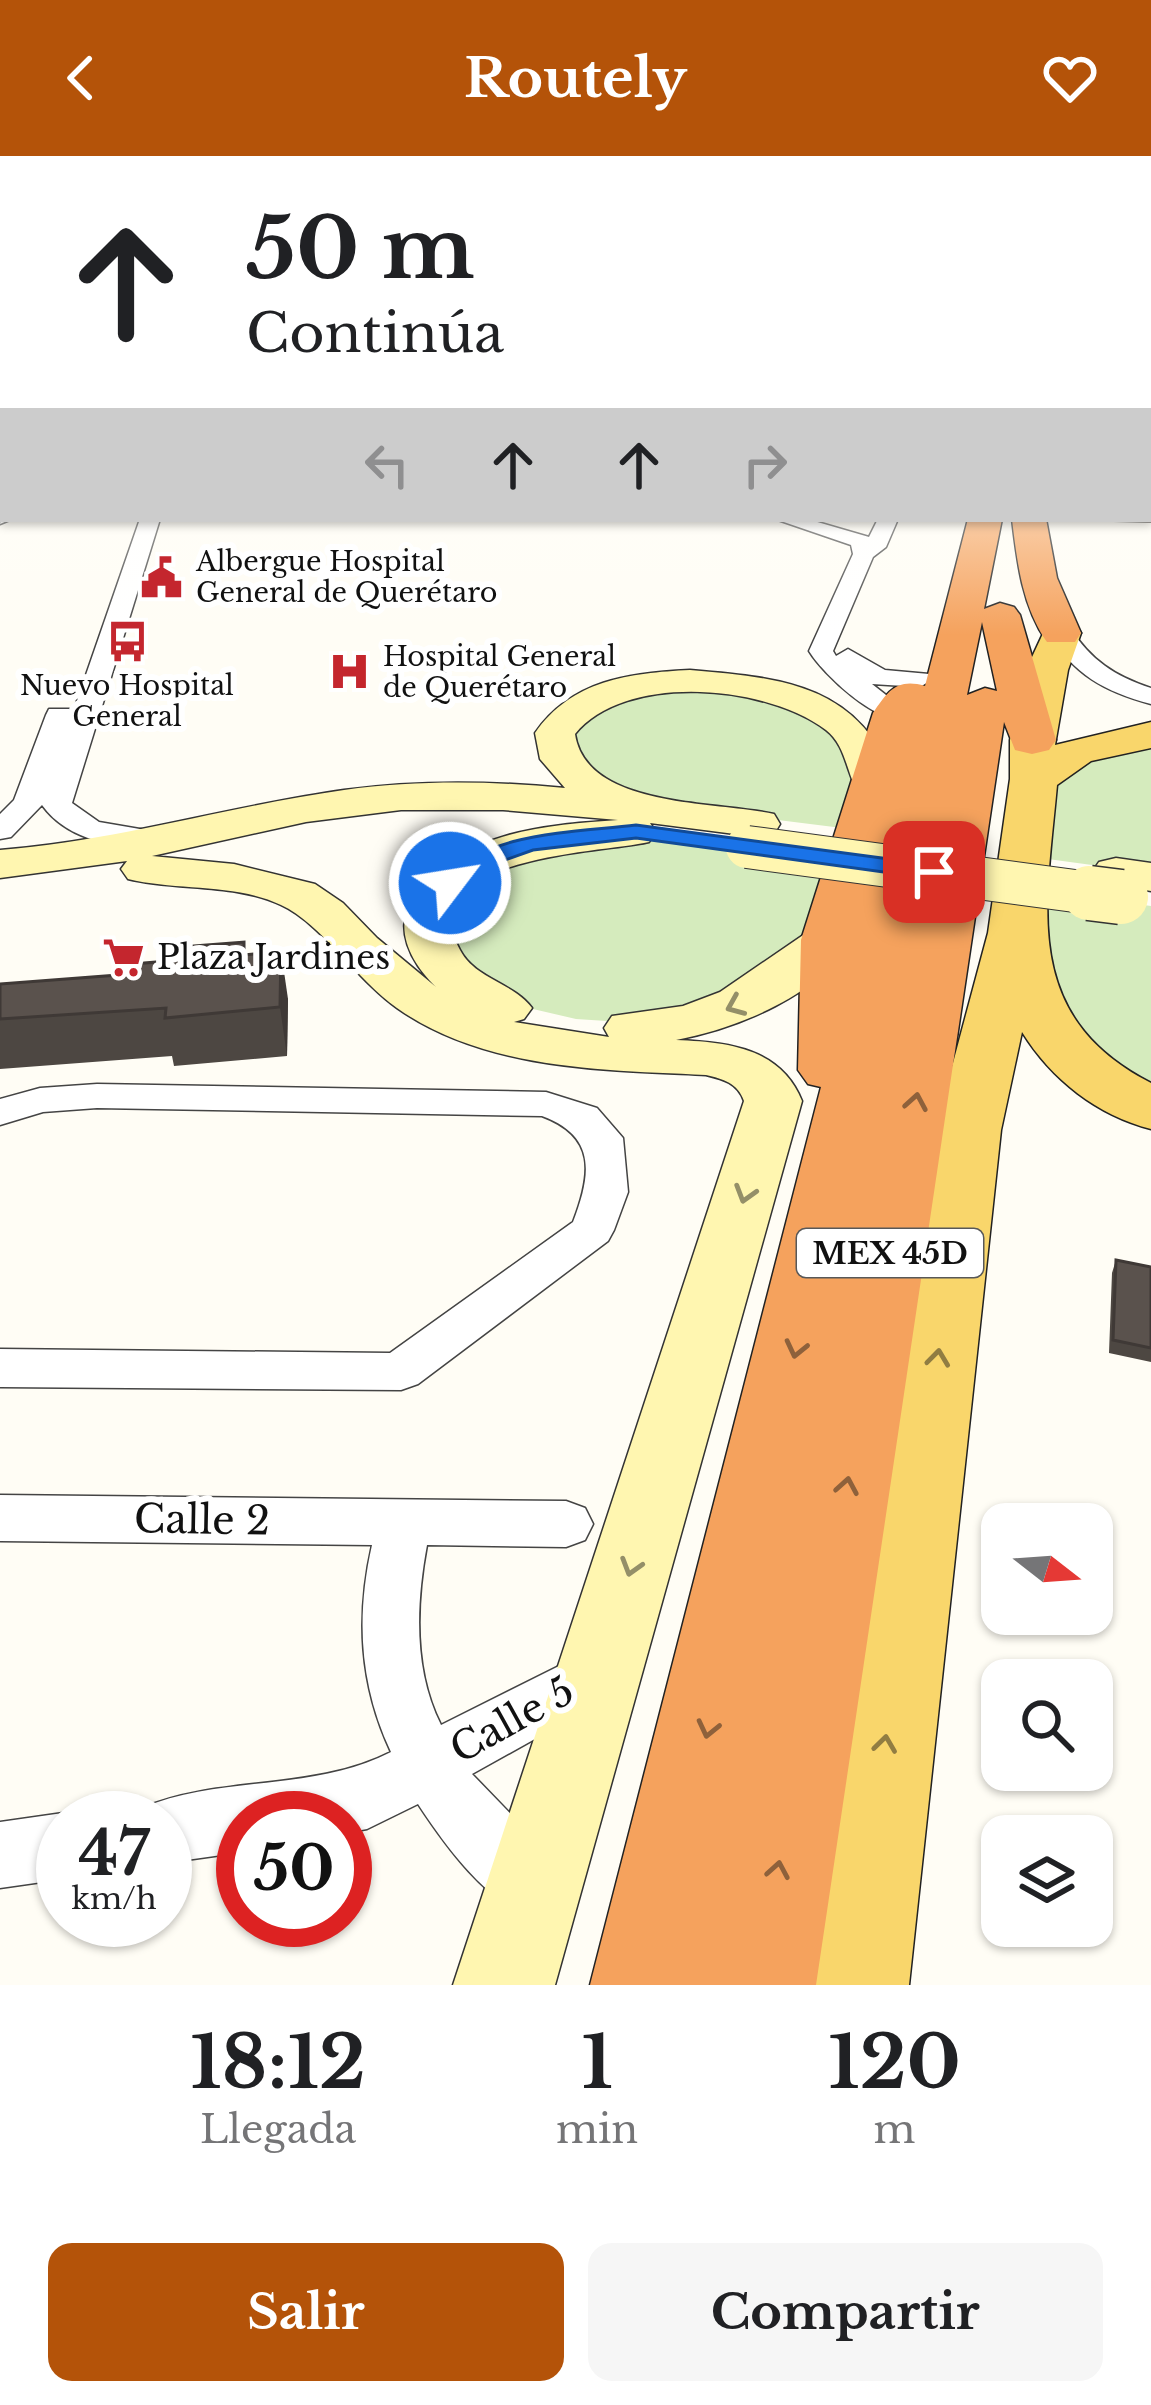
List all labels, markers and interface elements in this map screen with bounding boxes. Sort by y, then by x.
icon: back [48,45,114,111]
text: Routely [464,45,687,112]
icon: heart [1037,45,1103,111]
text: 50 m [246,197,475,301]
icon: ahead [48,204,204,360]
text: Continúa [246,300,504,367]
icon: left [354,432,420,498]
icon: ahead [480,432,546,498]
icon: ahead [606,432,672,498]
icon: right [732,432,798,498]
place label: Albergue Hospital General de Querétaro [195,545,497,609]
public building icon: Albergue Hospital General de Querétaro [139,554,185,600]
bus stop icon: Nuevo Hospital General [104,618,150,664]
place label: Hospital General de Querétaro [383,640,616,704]
hospital icon: Hospital General de Querétaro [326,649,372,695]
place label: Nuevo Hospital General [20,669,234,733]
position arrow [387,820,513,946]
pin [883,821,985,923]
icon: arrive [901,839,967,905]
supermarket icon: Plaza Jardines [100,934,146,980]
place label: Plaza Jardines [157,937,390,978]
one-way arrow [726,992,747,1016]
one-way arrow [903,1093,928,1113]
one-way arrow [734,1183,759,1204]
road number: MEX 45D [797,1229,983,1277]
one-way arrow [785,1338,810,1358]
one-way arrow [924,1348,950,1368]
one-way arrow [834,1476,859,1496]
street label: Calle 2 [134,1494,270,1546]
north arrow [981,1503,1113,1635]
map controls [981,1503,1113,1947]
one-way arrow [620,1556,645,1577]
button: search [981,1659,1113,1791]
street label: Calle 5 [442,1666,582,1774]
one-way arrow [697,1718,722,1738]
one-way arrow [871,1734,897,1754]
speed limit sign: 50 [216,1791,372,1947]
button: layers [981,1815,1113,1947]
text: 47 [79,1817,149,1891]
one-way arrow [764,1860,790,1880]
text: km/h [71,1880,157,1917]
text: 18:12 [190,2018,366,2107]
text: 1 [581,2018,613,2107]
text: 120 [828,2018,961,2107]
text: Llegada [200,2105,356,2154]
text: min [556,2105,638,2154]
text: m [874,2105,915,2154]
button: Salir [48,2243,564,2381]
button: Compartir [588,2243,1103,2381]

